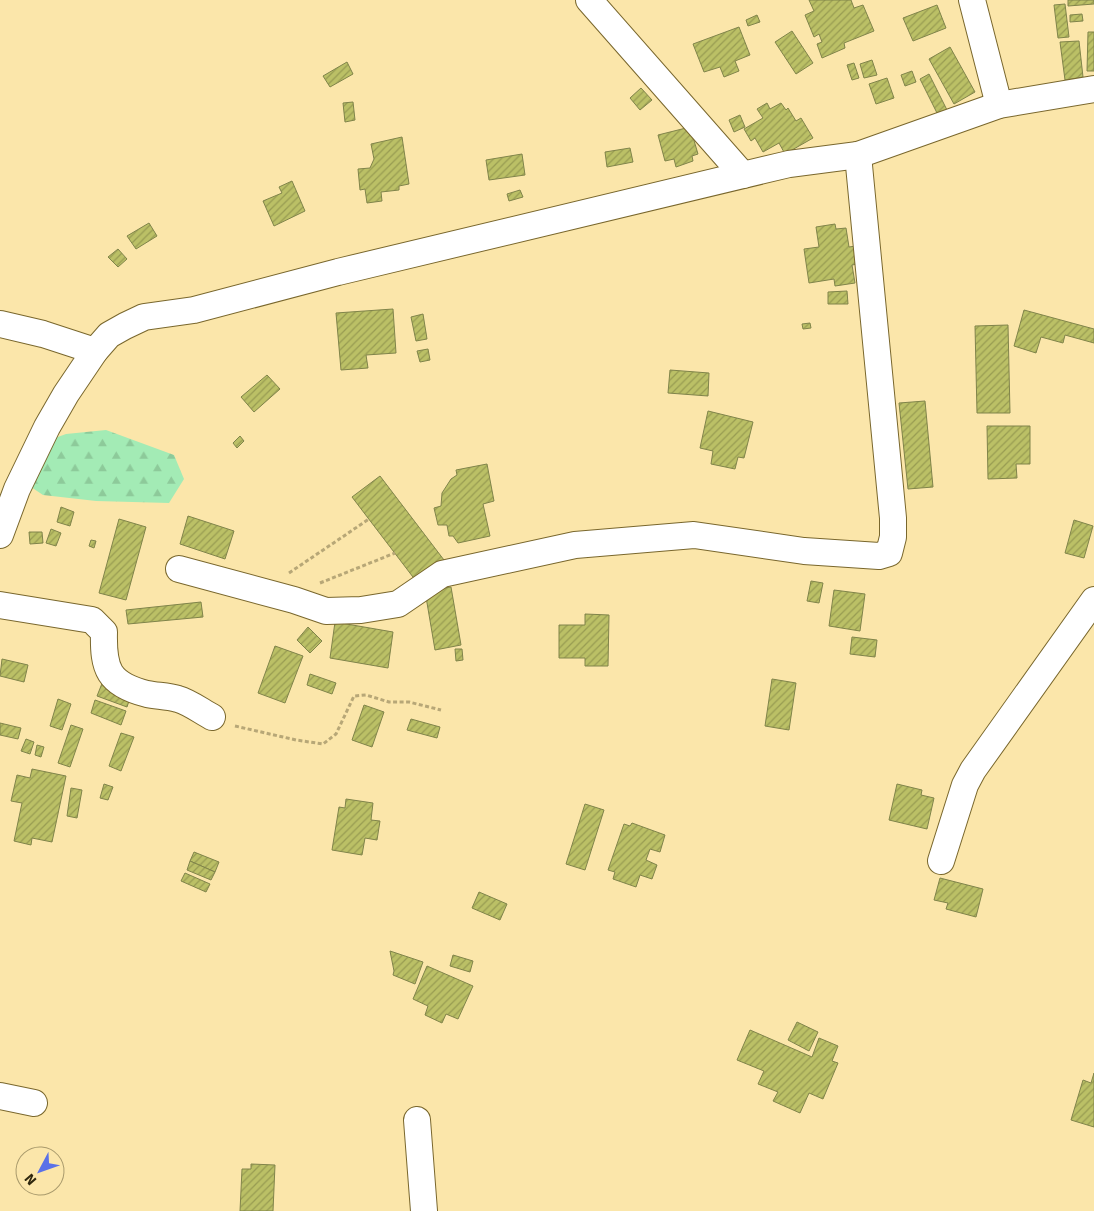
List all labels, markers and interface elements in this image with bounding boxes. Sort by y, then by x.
north arrow [15,1146,65,1196]
text: N [21,1170,40,1188]

